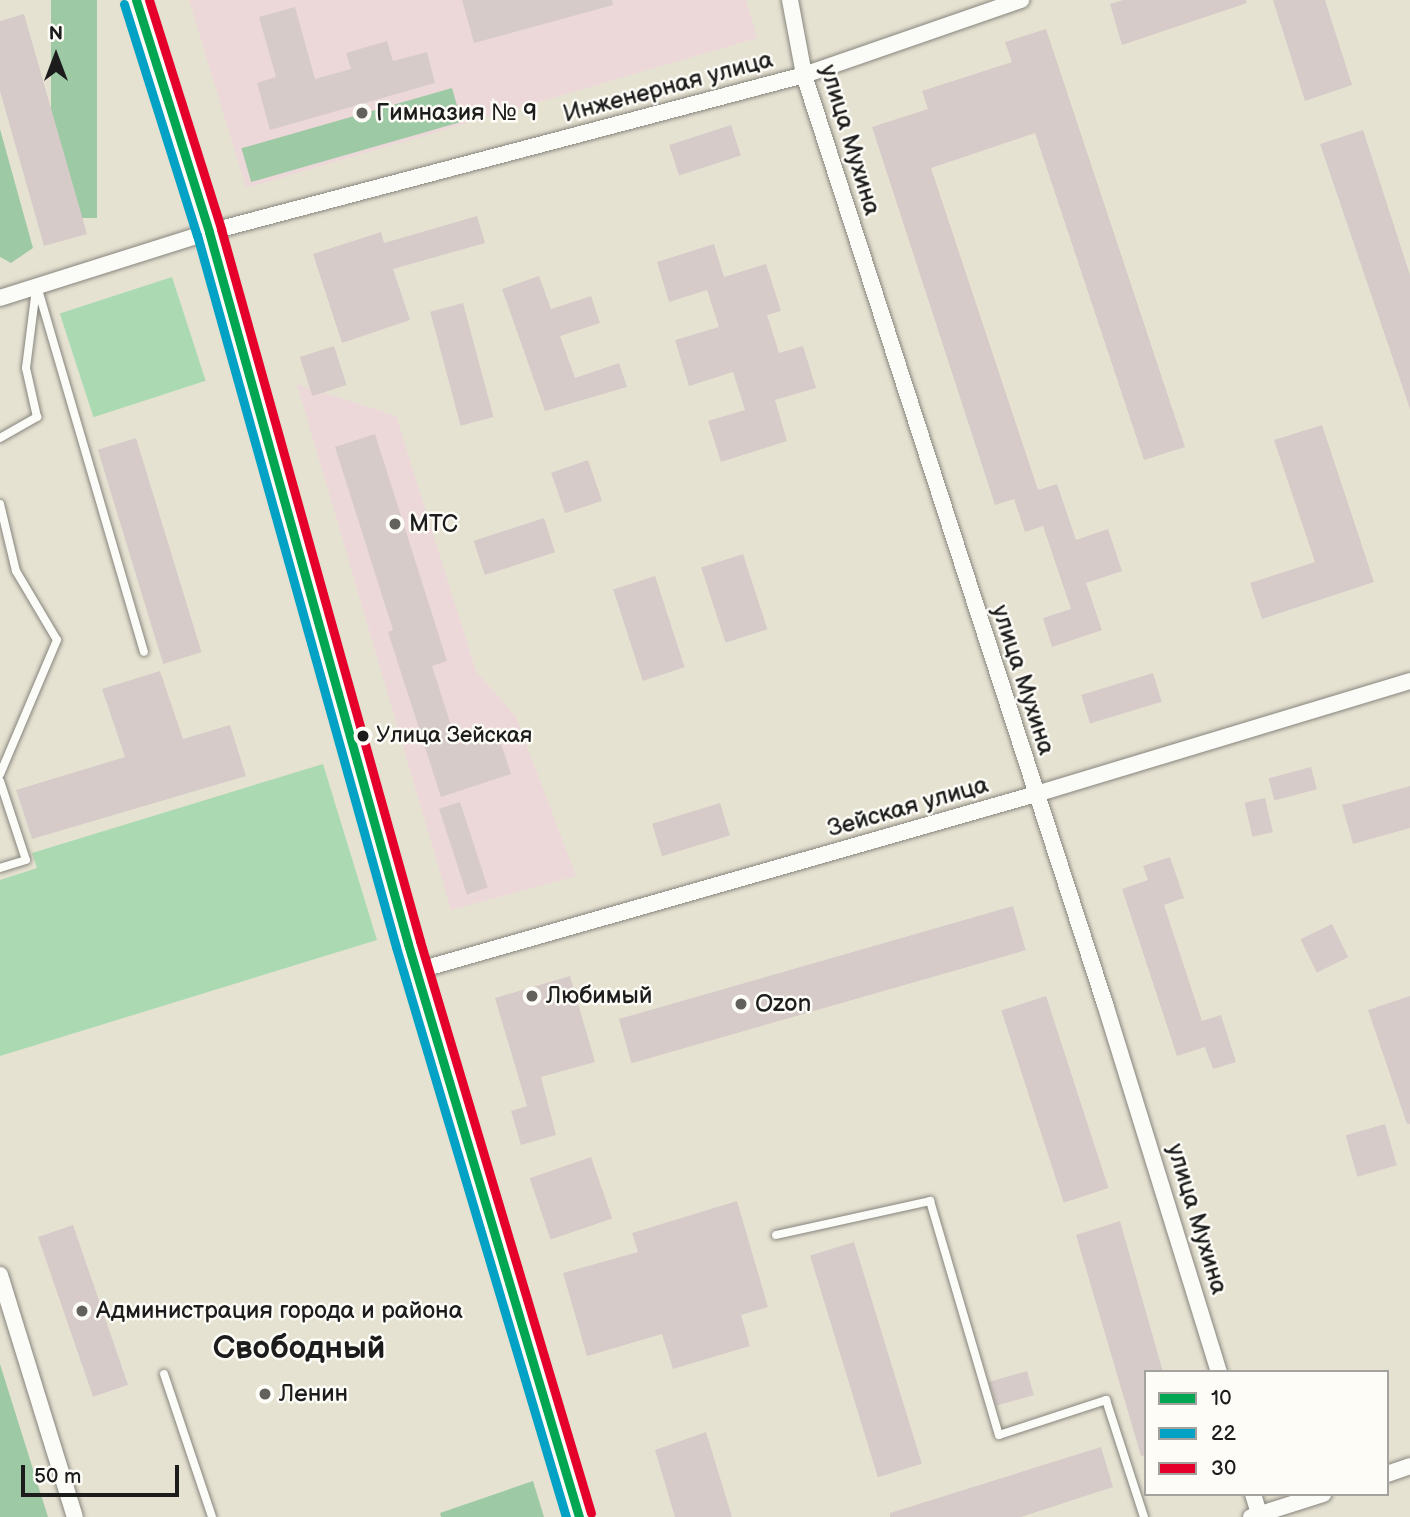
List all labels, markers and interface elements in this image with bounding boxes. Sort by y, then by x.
north arrow [21,21,91,91]
text: N [49,23,63,46]
street label: Инженерная улица [560,45,776,129]
street label: улица Мухина [813,61,887,219]
place label: Гимназия № 9 [376,99,537,127]
marker: Гимназия № 9 [354,105,370,121]
place label: МТС [409,510,458,538]
marker: МТС [387,516,403,532]
street label: улица Мухина [985,601,1061,759]
place label: Улица Зейская [376,723,532,749]
marker: Улица Зейская [356,729,370,743]
street label: Зейская улица [824,770,992,844]
place label: Любимый [546,982,652,1010]
marker: Любимый [524,988,540,1004]
place label: Ozon [755,990,811,1018]
marker: Ozon [733,996,749,1012]
street label: улица Мухина [1160,1140,1234,1298]
place label: Администрация города и района [96,1297,463,1325]
marker: Администрация города и района [74,1303,90,1319]
district label: Свободный [213,1330,385,1368]
legend [1144,1370,1389,1496]
place label: Ленин [279,1380,348,1408]
marker: Ленин [257,1386,273,1402]
text: 10 [1211,1386,1231,1411]
text: 22 [1211,1421,1236,1446]
scale bar [24,1450,182,1494]
text: 30 [1211,1456,1236,1481]
text: 50 m [34,1464,81,1489]

